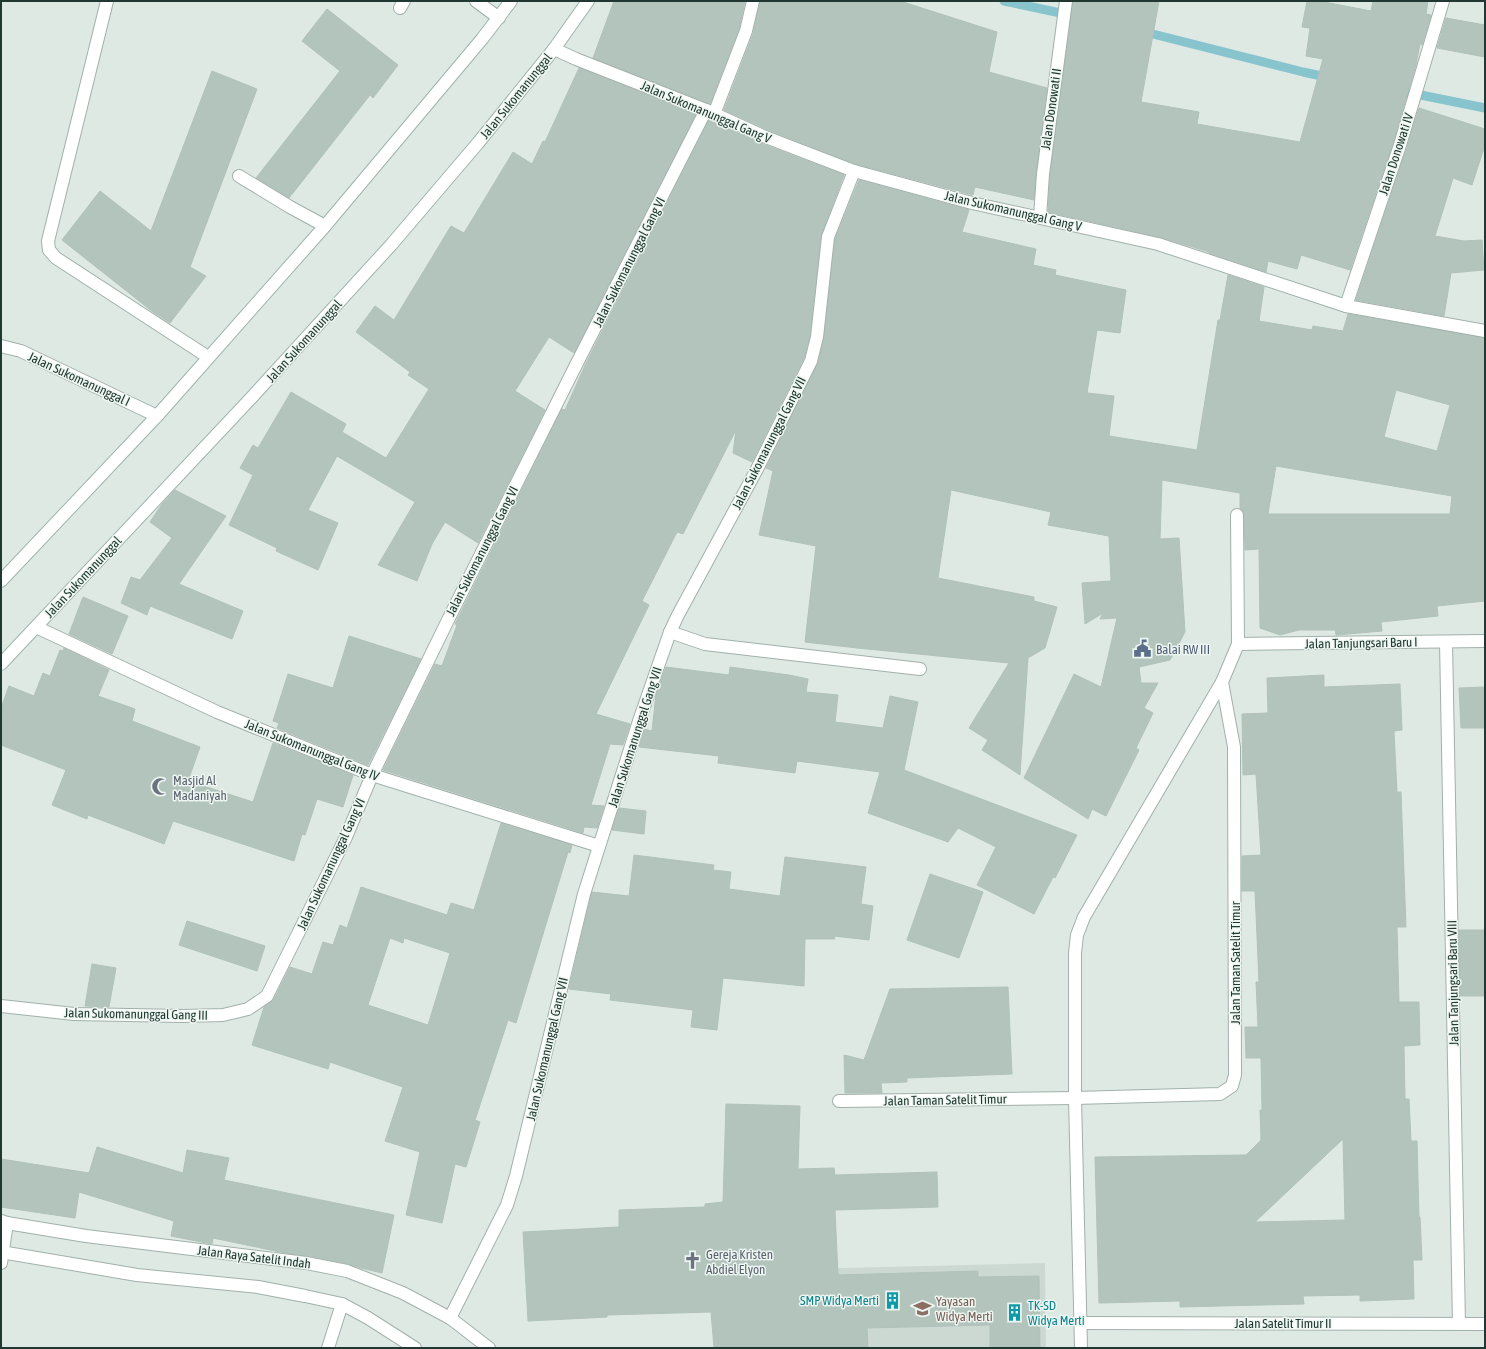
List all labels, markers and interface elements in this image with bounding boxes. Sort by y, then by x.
street label: Jalan Sukomanunggal [477,50,555,142]
street label: Jalan Donowati II [1038,67,1064,151]
street label: Jalan Sukomanunggal Gang V [638,78,774,147]
street label: Jalan Donowati IV [1376,111,1417,197]
street label: Jalan Sukomanunggal Gang V [943,188,1084,234]
street label: Jalan Sukomanunggal Gang VI [590,195,668,329]
street label: Jalan Sukomanunggal [263,296,345,385]
street label: Jalan Sukomanunggal I [26,349,132,409]
street label: Jalan Sukomanunggal Gang VII [729,374,809,512]
street label: Jalan Sukomanunggal Gang VI [443,484,521,618]
street label: Jalan Sukomanunggal [42,533,125,621]
street label: Jalan Tanjungsari Baru I [1305,635,1417,651]
public building icon: Balai RW III [1133,639,1153,659]
place label: Balai RW III [1156,642,1210,657]
street label: Jalan Sukomanunggal Gang VII [605,665,665,809]
street label: Jalan Sukomanunggal Gang IV [243,716,382,784]
place label: Masjid Al Madaniyah [173,773,227,803]
mosque icon: Masjid Al Madaniyah [150,777,170,797]
street label: Jalan Sukomanunggal Gang VI [294,796,368,932]
street label: Jalan Taman Satelit Timur [1228,901,1243,1025]
street label: Jalan Tanjungsari Baru VIII [1444,920,1462,1046]
street label: Jalan Sukomanunggal Gang VII [523,976,571,1122]
street label: Jalan Sukomanunggal Gang III [64,1005,208,1023]
street label: Jalan Taman Satelit Timur [883,1091,1007,1109]
street label: Jalan Raya Satelit Indah [196,1243,312,1271]
place label: Gereja Kristen Abdiel Elyon [706,1247,773,1277]
church icon: Gereja Kristen Abdiel Elyon [683,1251,703,1271]
building icon: SMP Widya Merti [882,1290,902,1310]
place label: SMP Widya Merti [800,1293,879,1308]
place label: Yayasan Widya Merti [936,1294,993,1324]
school or university icon: Yayasan Widya Merti [913,1298,933,1318]
place label: TK-SD Widya Merti [1028,1298,1085,1328]
building icon: TK-SD Widya Merti [1005,1302,1025,1322]
street label: Jalan Satelit Timur II [1234,1316,1332,1331]

